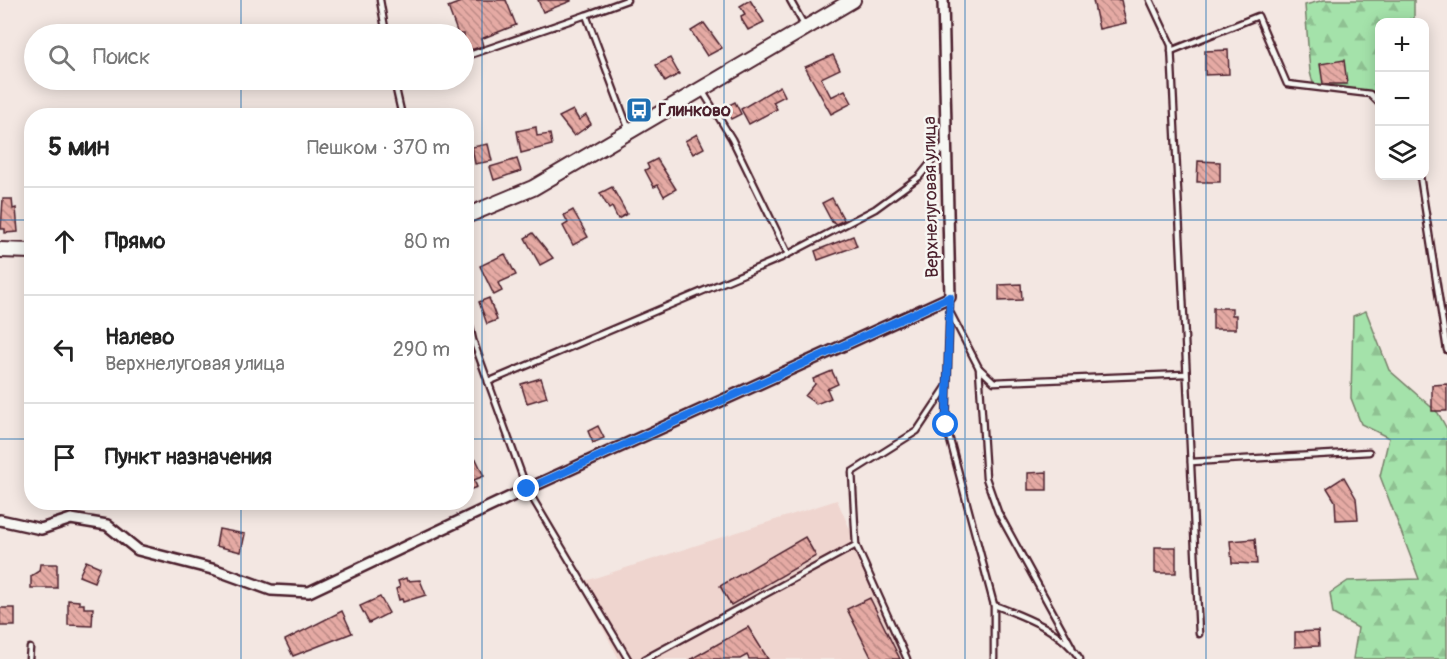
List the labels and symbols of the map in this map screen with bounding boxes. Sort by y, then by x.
bus stop icon: Глинково [624,95,654,125]
place label: Глинково [658,99,731,122]
street label: Верхнелуговая улица [918,116,944,278]
route start [932,411,958,437]
route end [513,475,539,501]

